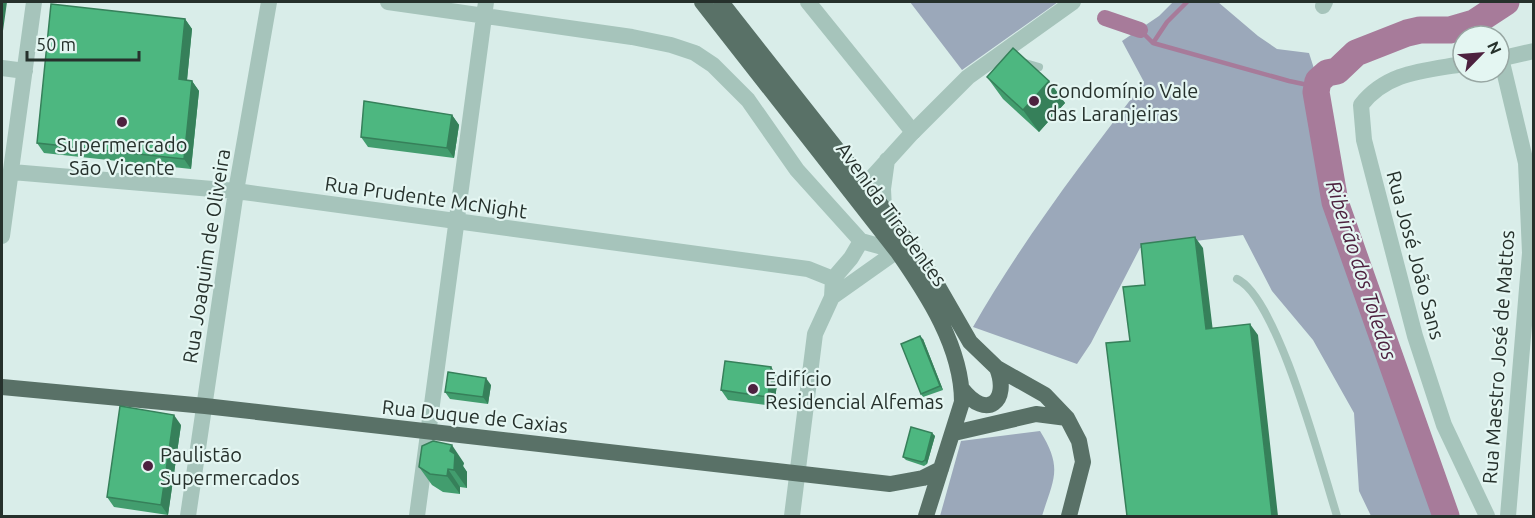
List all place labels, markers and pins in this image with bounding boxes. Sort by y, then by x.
place label: Condomínio Vale das Laranjeiras [1046,79,1198,125]
marker: Condomínio Vale das Laranjeiras [1027,94,1041,108]
marker: Supermercado São Vicente [115,115,129,129]
place label: Supermercado São Vicente [57,133,188,179]
place label: Edifício Residencial Alfemas [765,367,944,413]
marker: Edifício Residencial Alfemas [746,382,760,396]
place label: Paulistão Supermercados [160,443,300,489]
marker: Paulistão Supermercados [141,459,155,473]

